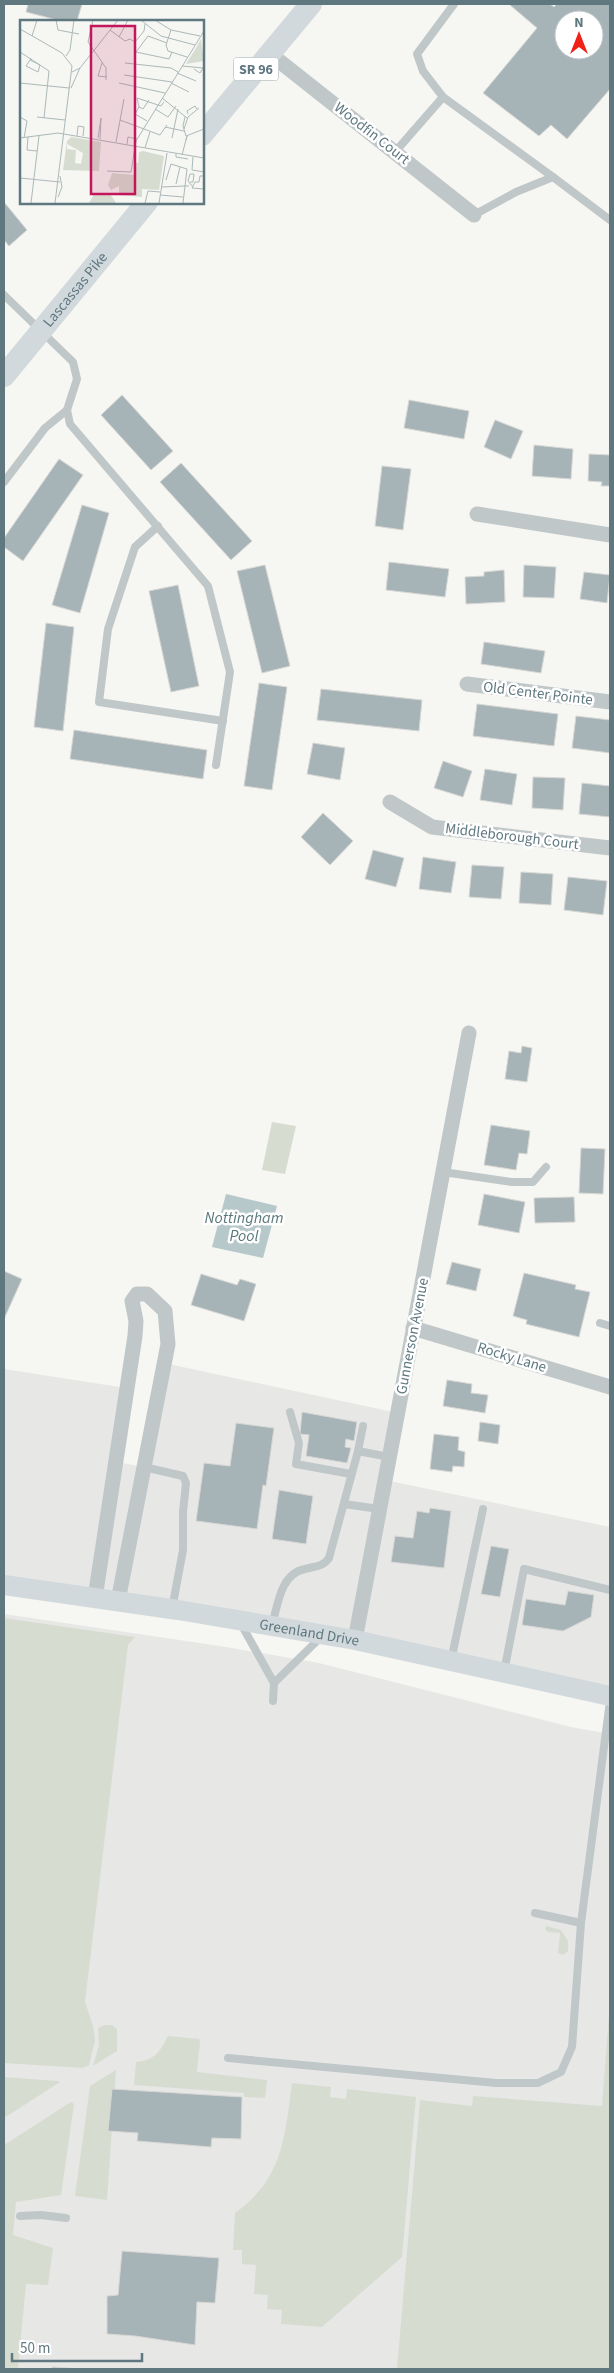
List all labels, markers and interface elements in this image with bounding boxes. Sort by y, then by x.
north arrow [554,10,604,60]
text: N [574,13,584,33]
inset map [20,20,204,204]
road number: SR 96 [234,58,278,80]
street label: Woodfin Court [329,97,414,170]
street label: Lascassas Pike [38,248,113,332]
street label: Old Center Pointe [482,676,594,711]
street label: Middleborough Court [444,818,580,855]
water label: Nottingham Pool [205,1207,283,1247]
street label: Gunnerson Avenue [391,1276,434,1396]
street label: Rocky Lane [475,1337,549,1378]
street label: Greenland Drive [258,1614,361,1652]
scale bar [12,2330,142,2362]
text: 50 m [20,2338,50,2359]

